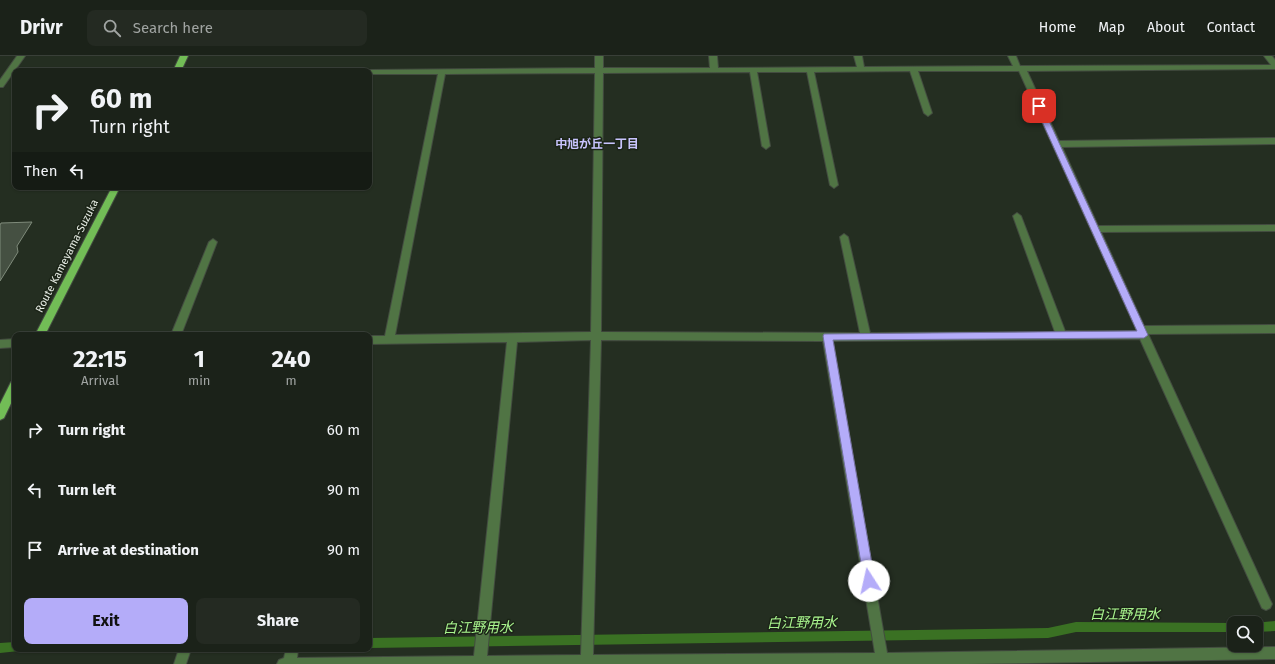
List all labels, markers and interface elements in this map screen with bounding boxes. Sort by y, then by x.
search box [87,10,367,46]
text: Drivr [20,16,63,39]
icon: search [101,17,123,39]
text: Search here [133,19,213,37]
text: Home [1039,19,1076,36]
text: Map [1098,19,1125,36]
text: About [1147,19,1185,36]
text: Contact [1207,19,1255,36]
text: 60 m [90,82,152,115]
icon: right [24,84,76,136]
pin [1022,89,1056,123]
icon: arrive [1028,95,1050,117]
text: Turn right [90,116,170,138]
district label: 中旭が丘一丁目 [555,137,639,151]
icon: left [66,160,88,182]
text: Then [24,162,58,180]
street label: Route Kameyama-Suzuka [33,197,101,315]
text: 22:15 [73,345,127,373]
text: 1 [194,345,205,373]
text: 240 [272,345,311,373]
text: Arrival [81,373,119,388]
text: min [188,373,210,388]
text: m [286,373,297,388]
icon: right [24,419,46,441]
text: Turn right [58,421,125,439]
text: 60 m [327,421,360,439]
icon: left [24,479,46,501]
text: Turn left [58,481,116,499]
text: 90 m [327,481,360,499]
icon: arrive [24,539,46,561]
text: Arrive at destination [58,541,199,559]
text: 90 m [327,541,360,559]
position arrow [848,560,890,602]
button: Exit [24,598,188,644]
button: Share [196,598,360,644]
water label: 白江野用水 [1090,606,1162,623]
water label: 白江野用水 [767,614,839,632]
map controls [1227,616,1263,652]
button: search [1227,616,1263,652]
water label: 白江野用水 [443,619,515,637]

